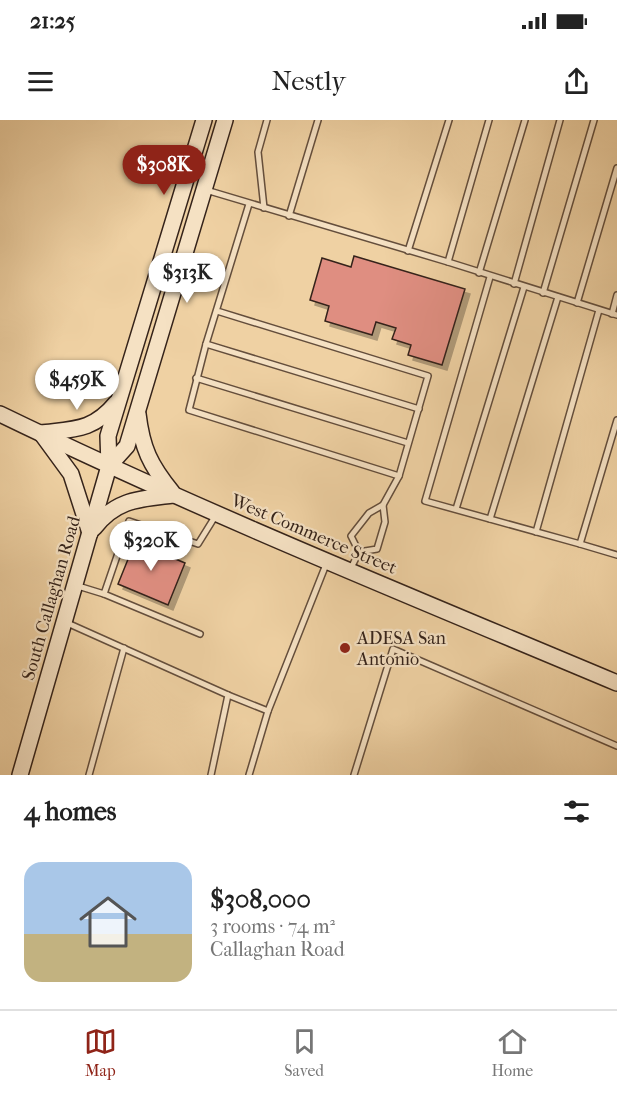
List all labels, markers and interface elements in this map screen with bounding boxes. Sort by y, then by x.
text: 21:25 [30,8,75,34]
icon: menu [24,65,57,98]
text: Nestly [271,65,346,97]
icon: share [560,65,593,98]
pin: $308K [122,145,206,196]
text: $308K [137,153,191,176]
pin: $313K [145,253,229,304]
text: $313K [162,261,212,284]
pin: $459K [35,360,119,411]
text: $459K [49,368,105,391]
street label: West Commerce Street [227,490,400,579]
street label: South Callaghan Road [18,513,85,683]
pin: $320K [109,521,193,572]
text: $320K [123,529,179,552]
place label: ADESA San Antonio [356,628,447,670]
marker: ADESA San Antonio [338,641,352,655]
icon: filters [560,795,593,828]
text: 4 homes [24,796,116,827]
text: $308,000 [210,884,311,915]
icon: home [72,886,144,958]
text: 3 rooms · 74 m² [210,915,335,938]
text: Callaghan Road [210,938,345,961]
tab: Map [84,1025,117,1080]
tab: Saved [284,1025,324,1080]
tab: Home [492,1025,533,1080]

